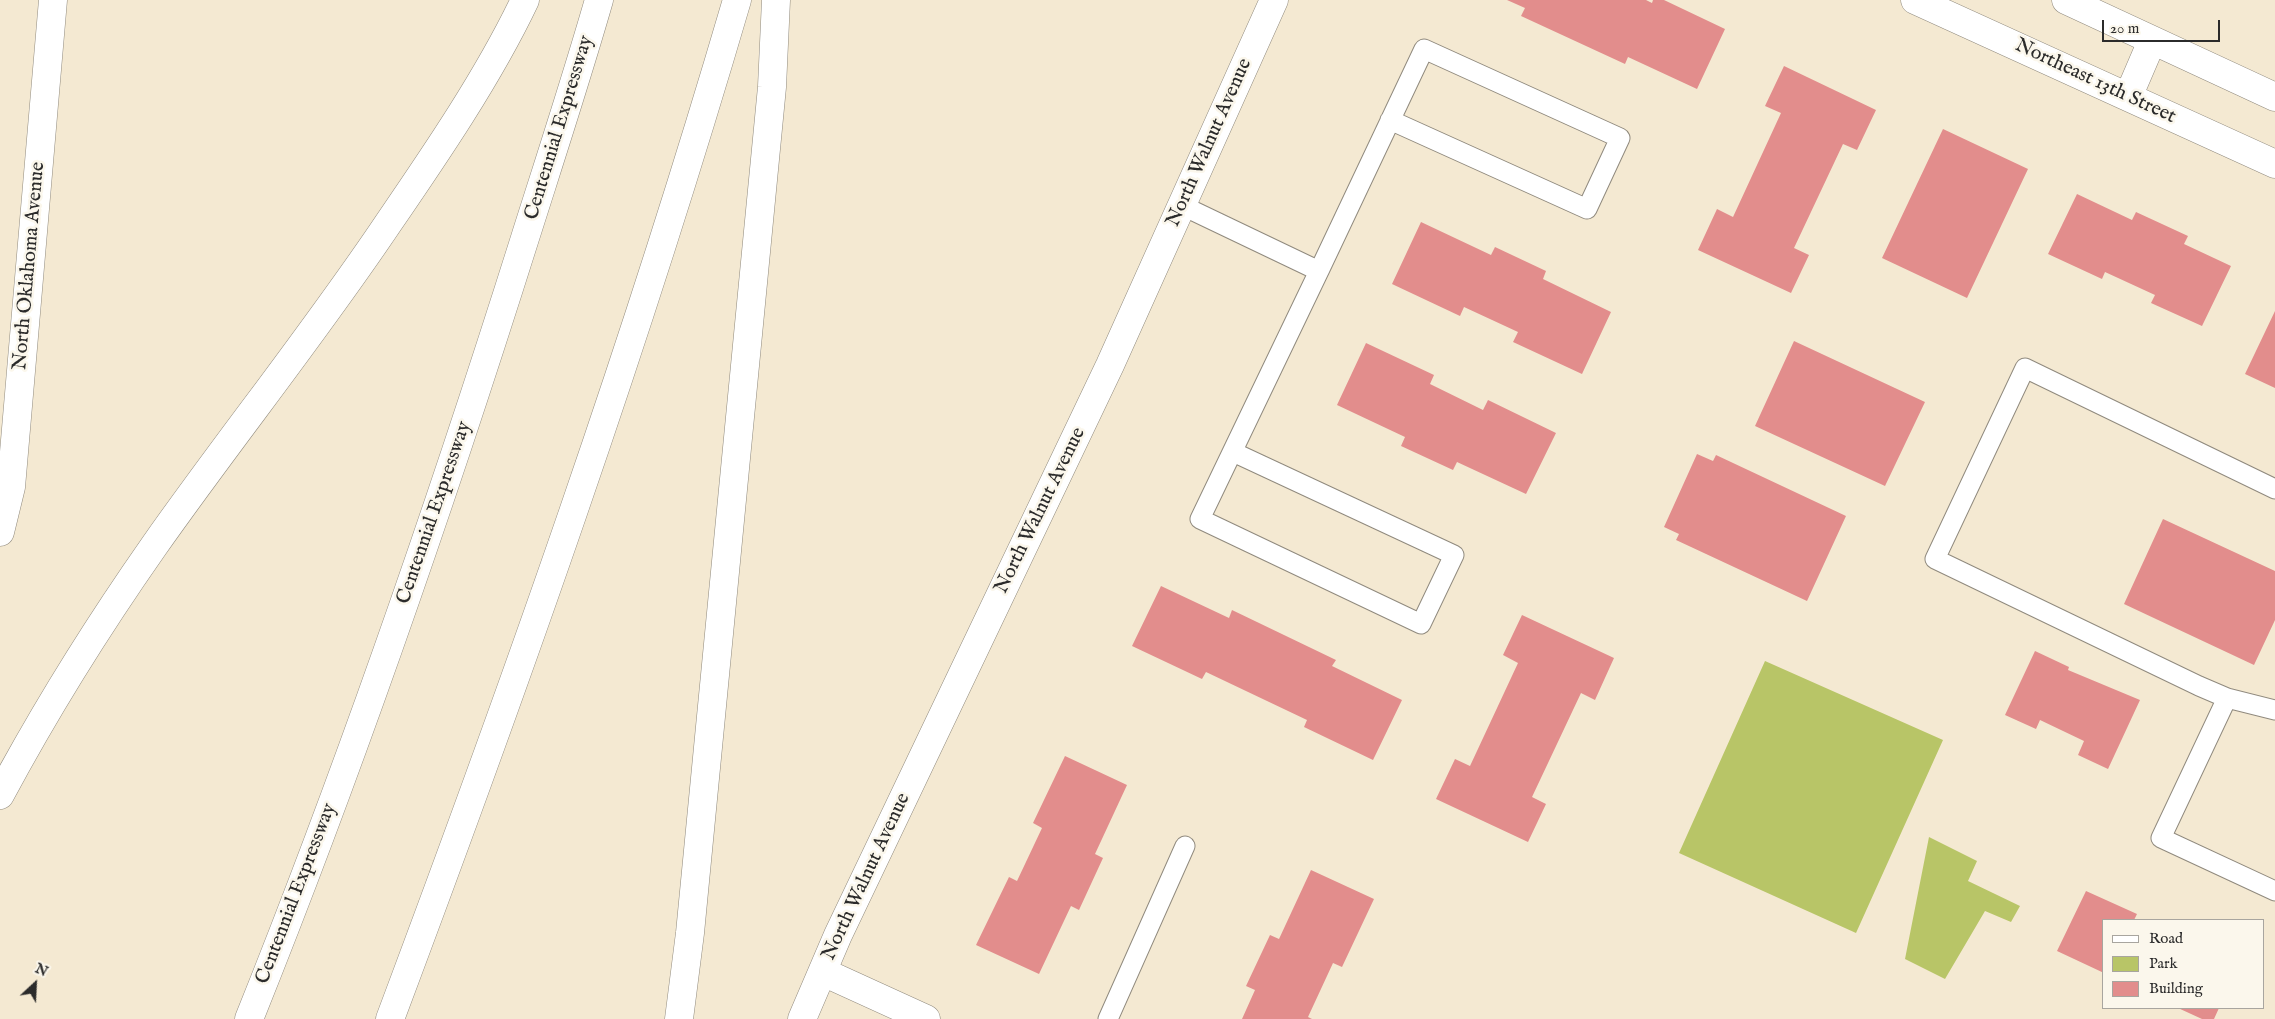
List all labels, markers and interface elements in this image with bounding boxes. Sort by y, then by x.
scale bar [2105,10,2222,42]
text: 20 m [2110,19,2139,38]
street label: Centennial Expressway [521,33,599,223]
street label: Northeast 13th Street [2011,34,2179,130]
street label: North Walnut Avenue [1162,55,1258,231]
street label: North Oklahoma Avenue [9,161,51,371]
street label: Centennial Expressway [392,418,478,608]
street label: North Walnut Avenue [990,424,1092,598]
street label: North Walnut Avenue [818,790,916,964]
street label: Centennial Expressway [251,800,343,988]
legend [2102,919,2265,1009]
text: Road [2149,929,2183,948]
text: Park [2149,954,2178,973]
north arrow [10,959,60,1009]
text: N [32,960,51,981]
text: Building [2149,979,2203,998]

